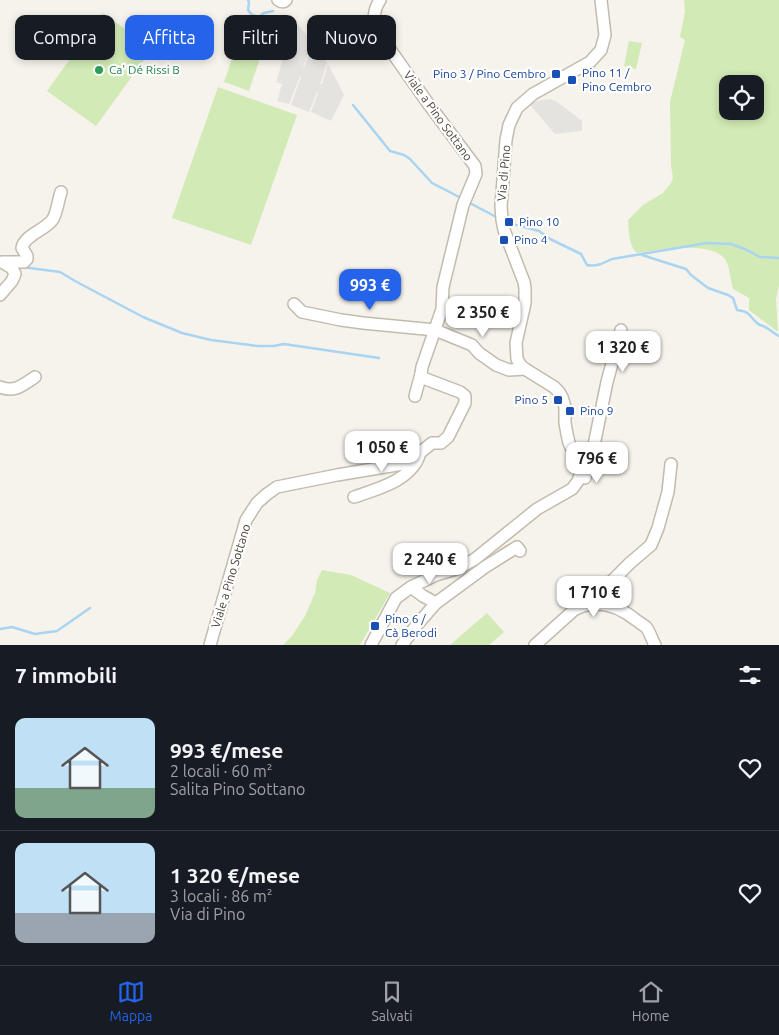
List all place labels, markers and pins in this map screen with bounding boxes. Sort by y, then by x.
place label: Ca' Dé Rissi B [109,63,180,76]
marker: Ca' Dé Rissi B [93,64,105,76]
place label: Pino 11 / Pino Cembro [582,66,652,93]
place label: Pino 3 / Pino Cembro [433,67,546,80]
marker: Pino 3 / Pino Cembro [550,68,562,80]
marker: Pino 11 / Pino Cembro [566,74,578,86]
place label: Pino 10 [519,215,559,228]
marker: Pino 10 [503,216,515,228]
place label: Pino 4 [514,233,548,246]
marker: Pino 4 [498,234,510,246]
pin: 993 € [335,268,405,311]
pin: 2 350 € [437,296,529,338]
pin: 1 320 € [577,330,669,373]
place label: Pino 5 [515,393,548,406]
marker: Pino 5 [552,394,564,406]
place label: Pino 9 [580,404,613,417]
marker: Pino 9 [564,405,576,417]
pin: 1 050 € [336,430,428,473]
pin: 796 € [562,442,632,484]
pin: 2 240 € [384,542,476,585]
pin: 1 710 € [548,576,640,618]
place label: Pino 6 / Cà Berodi [385,612,437,639]
marker: Pino 6 / Cà Berodi [369,620,381,632]

